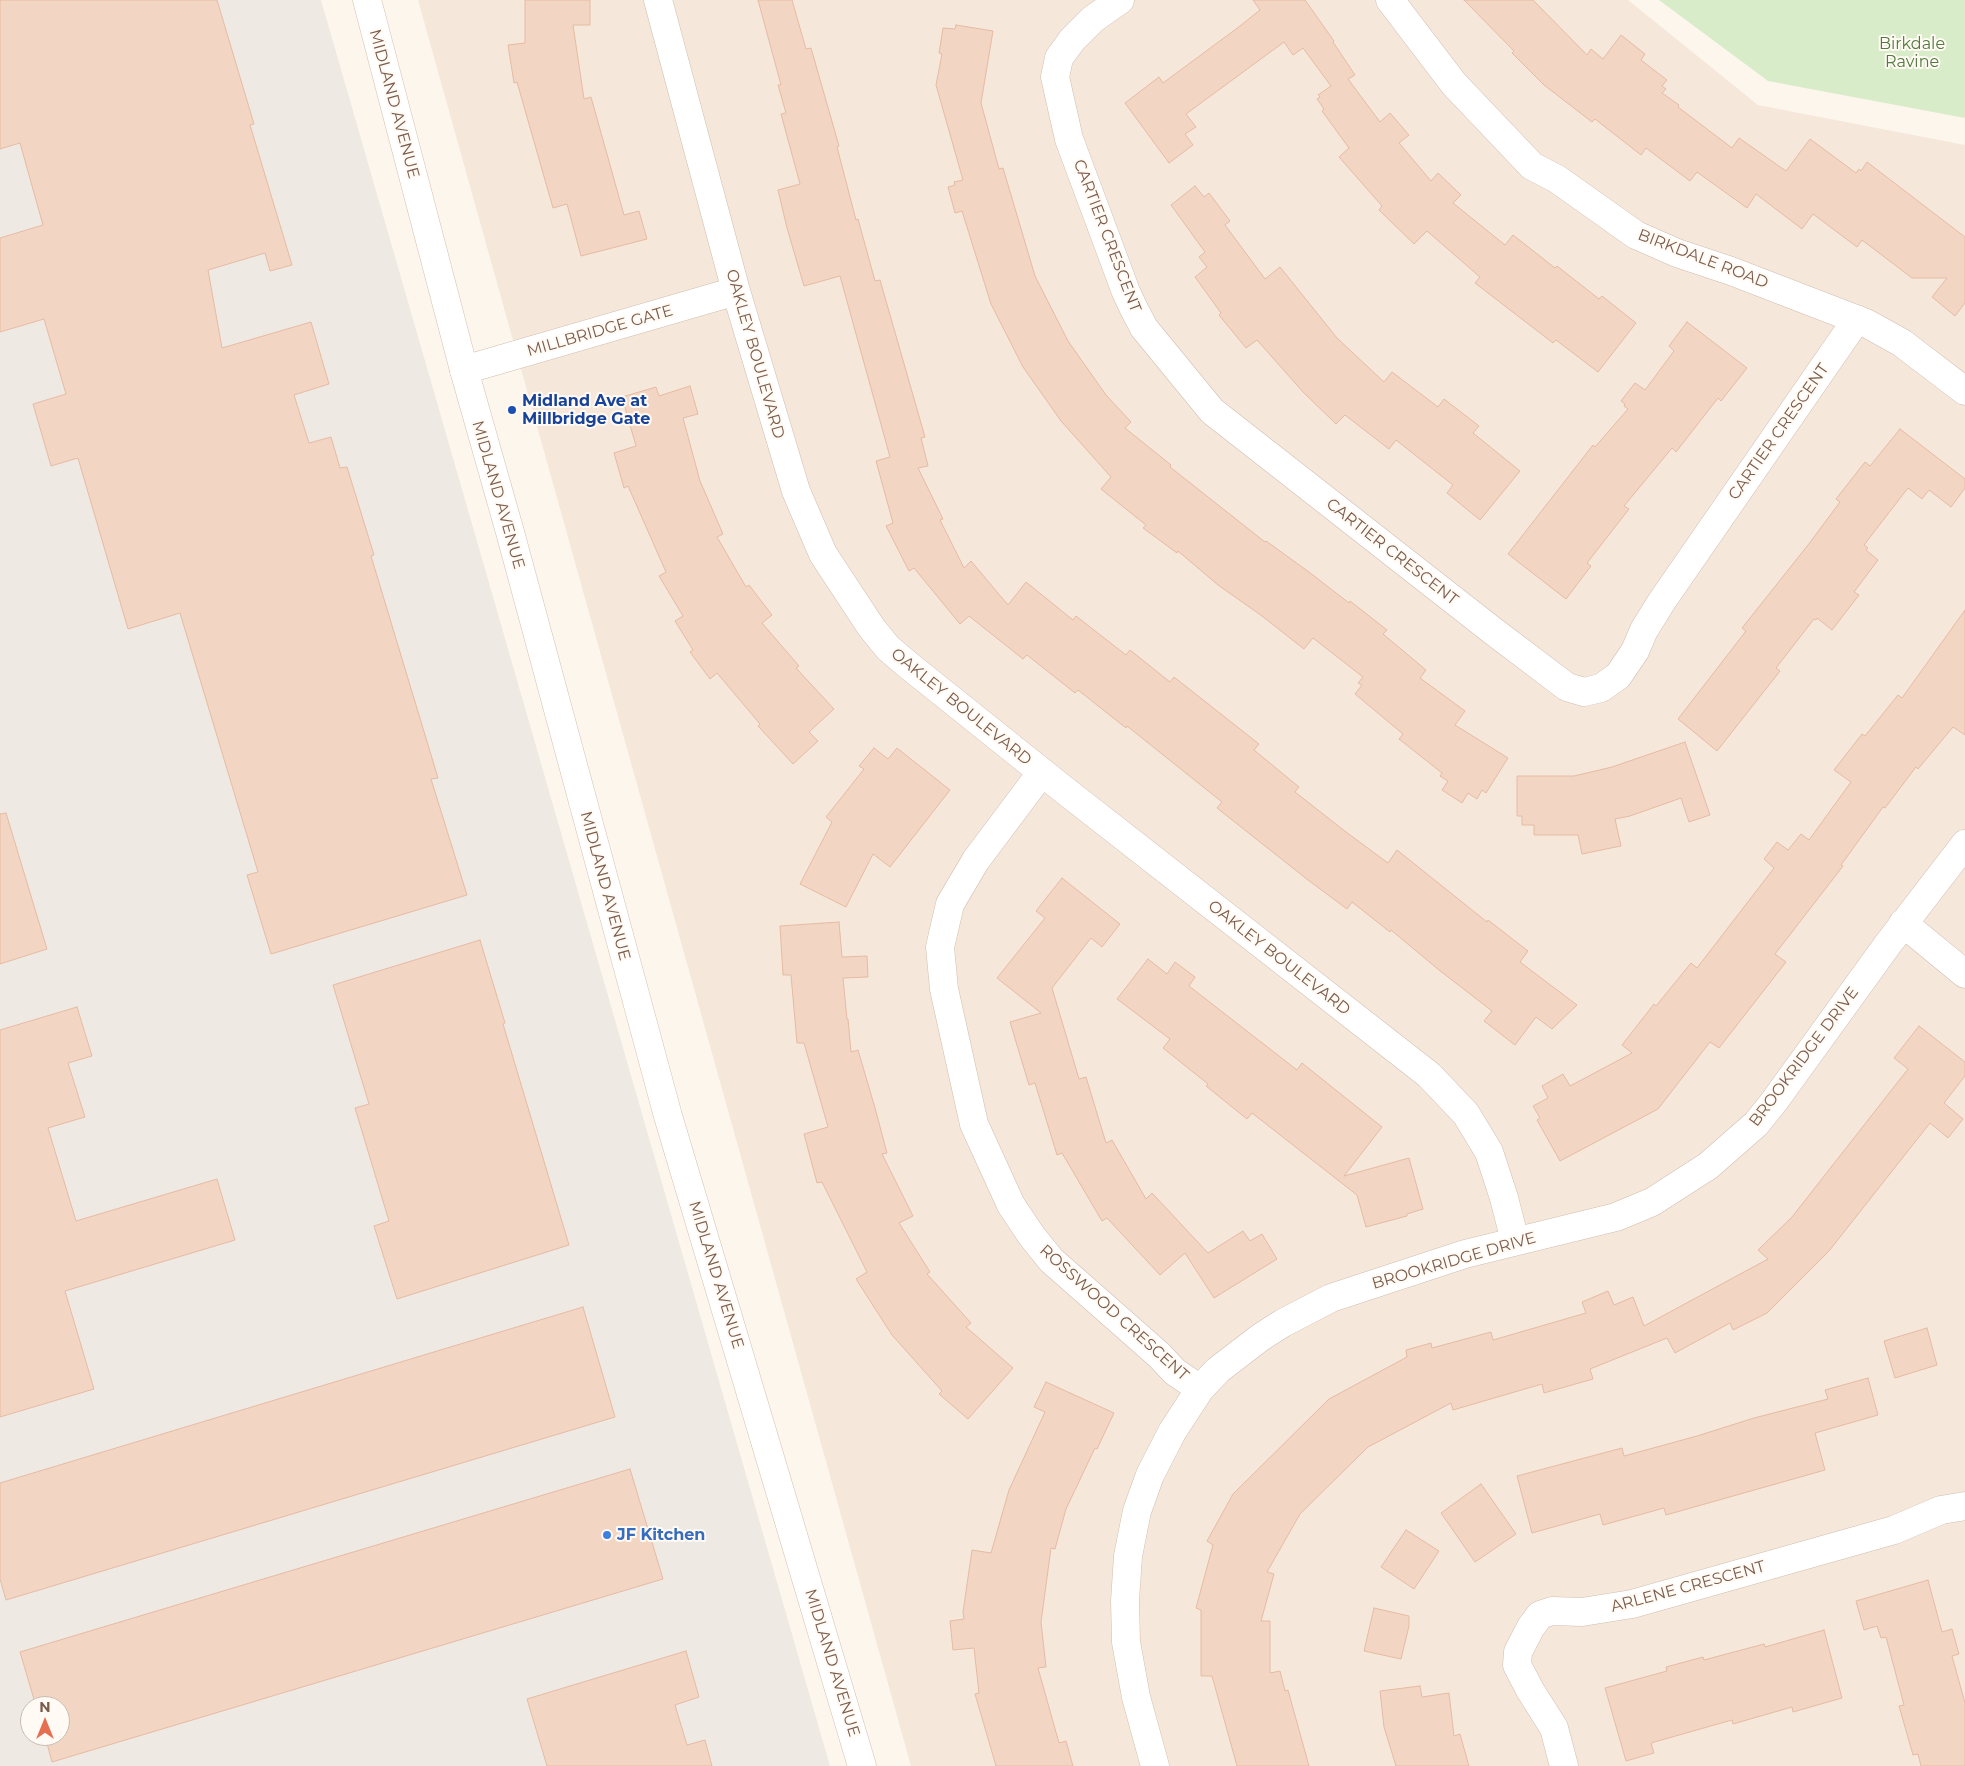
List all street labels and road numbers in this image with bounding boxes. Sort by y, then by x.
street label: MIDLAND AVENUE [365,27,423,181]
street label: CARTIER CRESCENT [1069,157,1145,315]
street label: BIRKDALE ROAD [1635,225,1771,293]
street label: OAKLEY BOULEVARD [722,267,788,441]
street label: MILLBRIDGE GATE [525,301,675,361]
street label: CARTIER CRESCENT [1725,360,1833,504]
street label: MIDLAND AVENUE [468,419,528,571]
street label: CARTIER CRESCENT [1322,495,1462,609]
street label: OAKLEY BOULEVARD [887,644,1035,770]
street label: MIDLAND AVENUE [576,809,634,963]
street label: OAKLEY BOULEVARD [1204,896,1354,1020]
street label: BROOKRIDGE DRIVE [1745,983,1863,1131]
street label: MIDLAND AVENUE [684,1199,748,1351]
street label: BROOKRIDGE DRIVE [1370,1228,1538,1294]
street label: ROSSWOOD CRESCENT [1035,1241,1193,1385]
street label: ARLENE CRESCENT [1609,1557,1767,1617]
street label: MIDLAND AVENUE [800,1587,864,1739]

